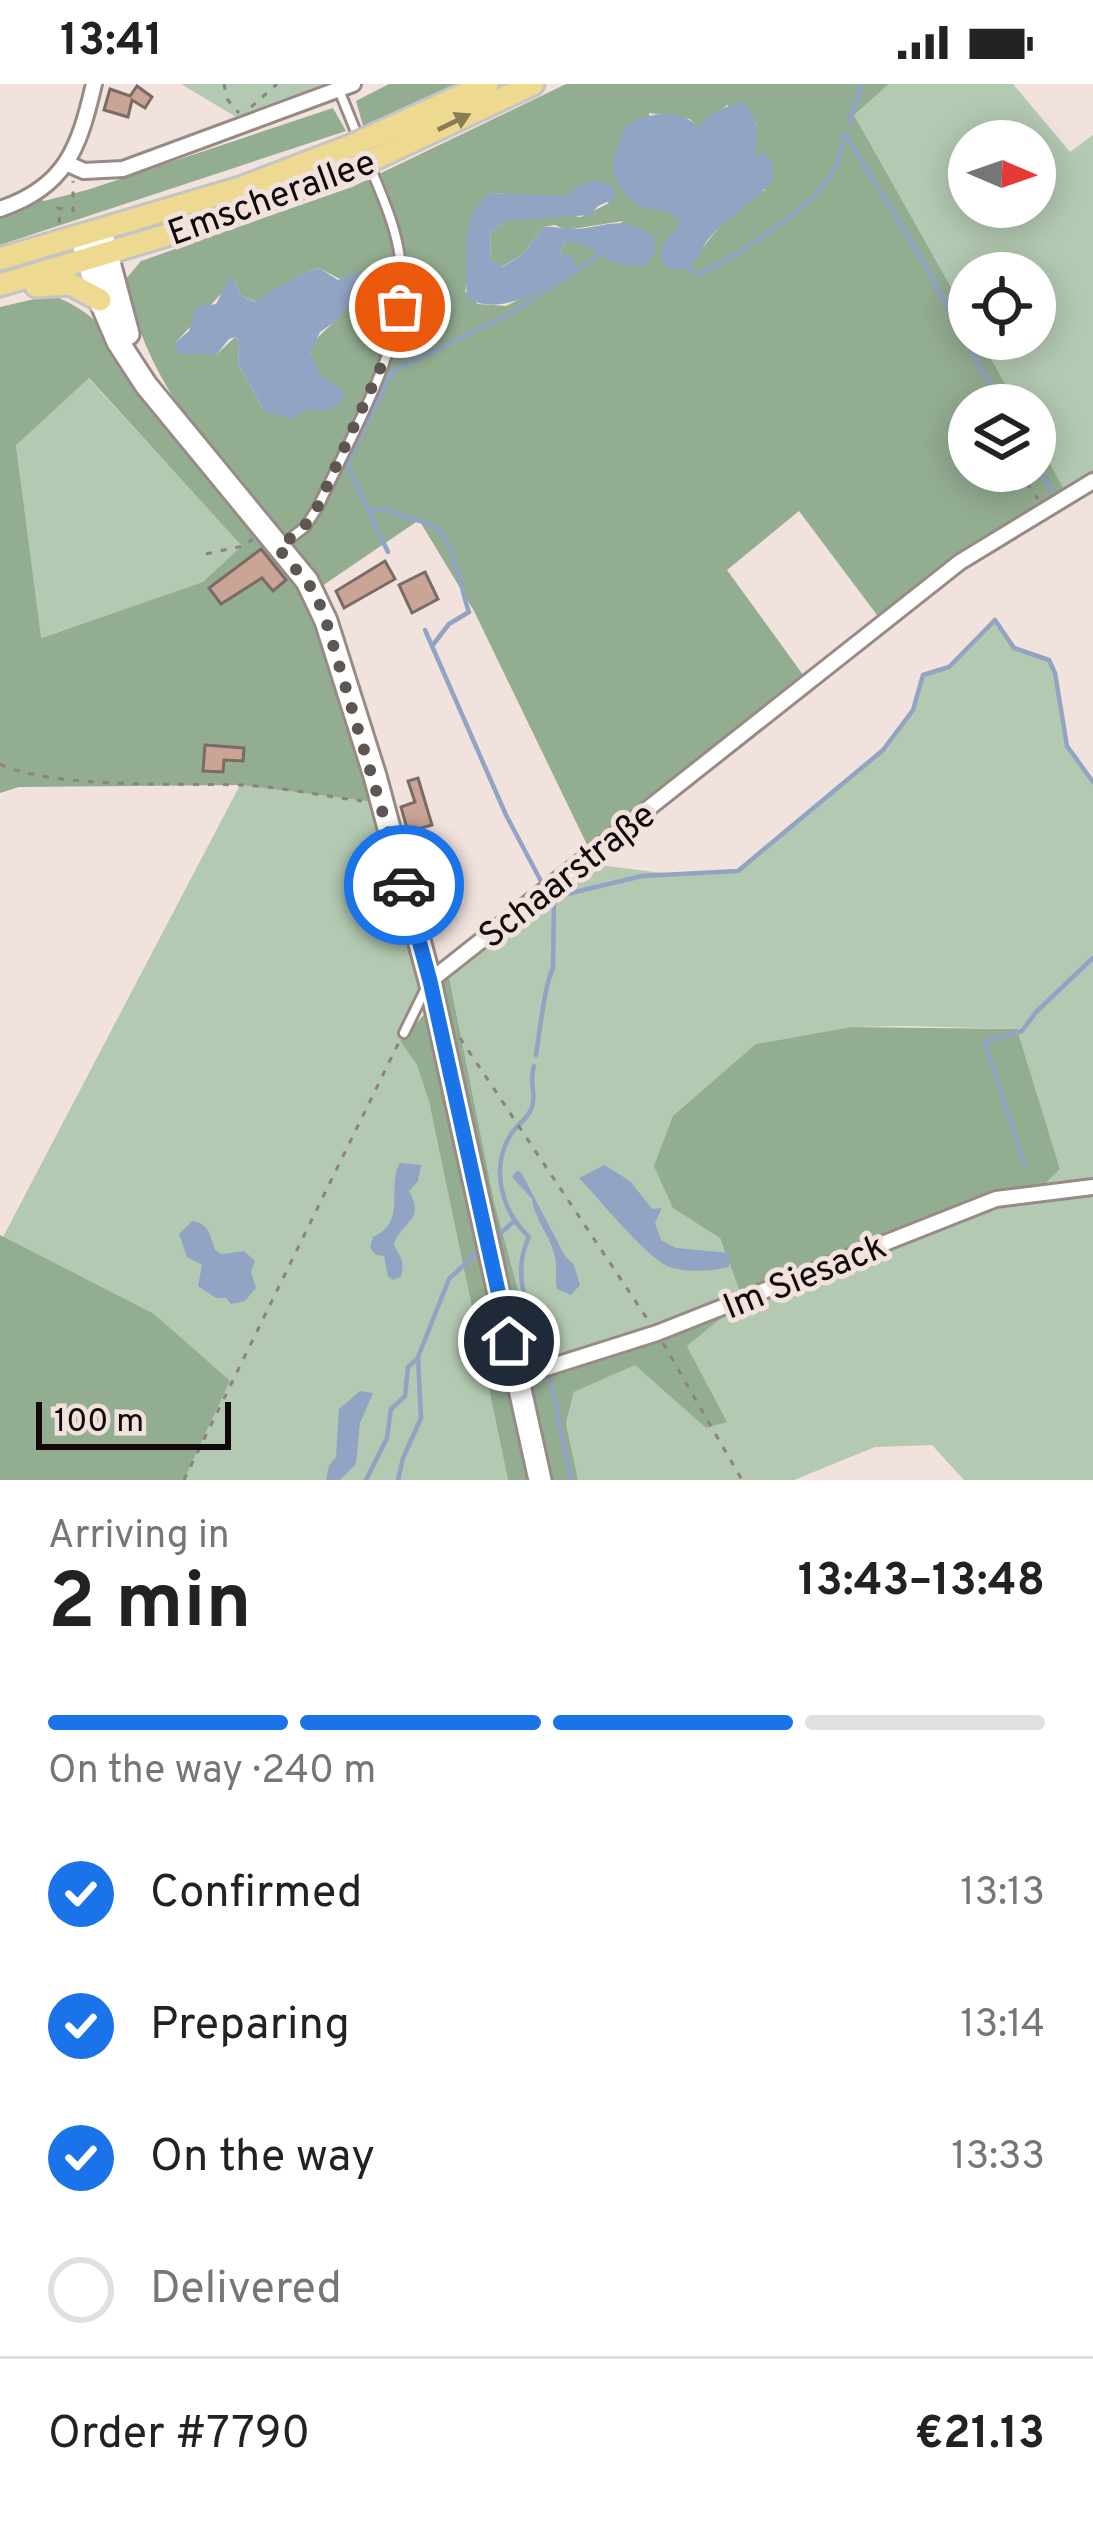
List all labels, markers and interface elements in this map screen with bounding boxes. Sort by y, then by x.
text: 13:41 [60,14,163,71]
one-way arrow [437,112,472,132]
north arrow [948,120,1056,228]
map controls [948,120,1056,492]
street label: Emscherallee [162,141,382,259]
button: locate [948,252,1056,360]
pin [349,256,451,358]
icon: bag [367,274,433,340]
button: layers [948,384,1056,492]
street label: Schaarstraße [471,794,666,960]
courier [344,825,464,945]
icon: car [371,852,437,918]
street label: Im Siesack [717,1225,894,1332]
pin [458,1290,560,1392]
icon: home [476,1308,542,1374]
scale bar [36,1396,231,1449]
text: 100 m [54,1402,144,1444]
text: Arriving in [48,1513,230,1562]
text: 13:43–13:48 [798,1554,1045,1611]
text: 2 min [48,1557,252,1656]
text: On the way · 240 m [48,1748,376,1797]
icon: check [48,1861,114,1927]
text: Confirmed [150,1866,362,1923]
text: 13:13 [960,1870,1045,1919]
icon: check [48,1993,114,2059]
text: Preparing [150,1998,350,2055]
text: 13:14 [960,2002,1045,2051]
icon: check [48,2125,114,2191]
text: On the way [150,2130,375,2187]
text: 13:33 [951,2134,1045,2183]
text: Delivered [150,2262,342,2319]
text: Order #7790 [48,2407,310,2464]
text: €21.13 [915,2407,1045,2464]

